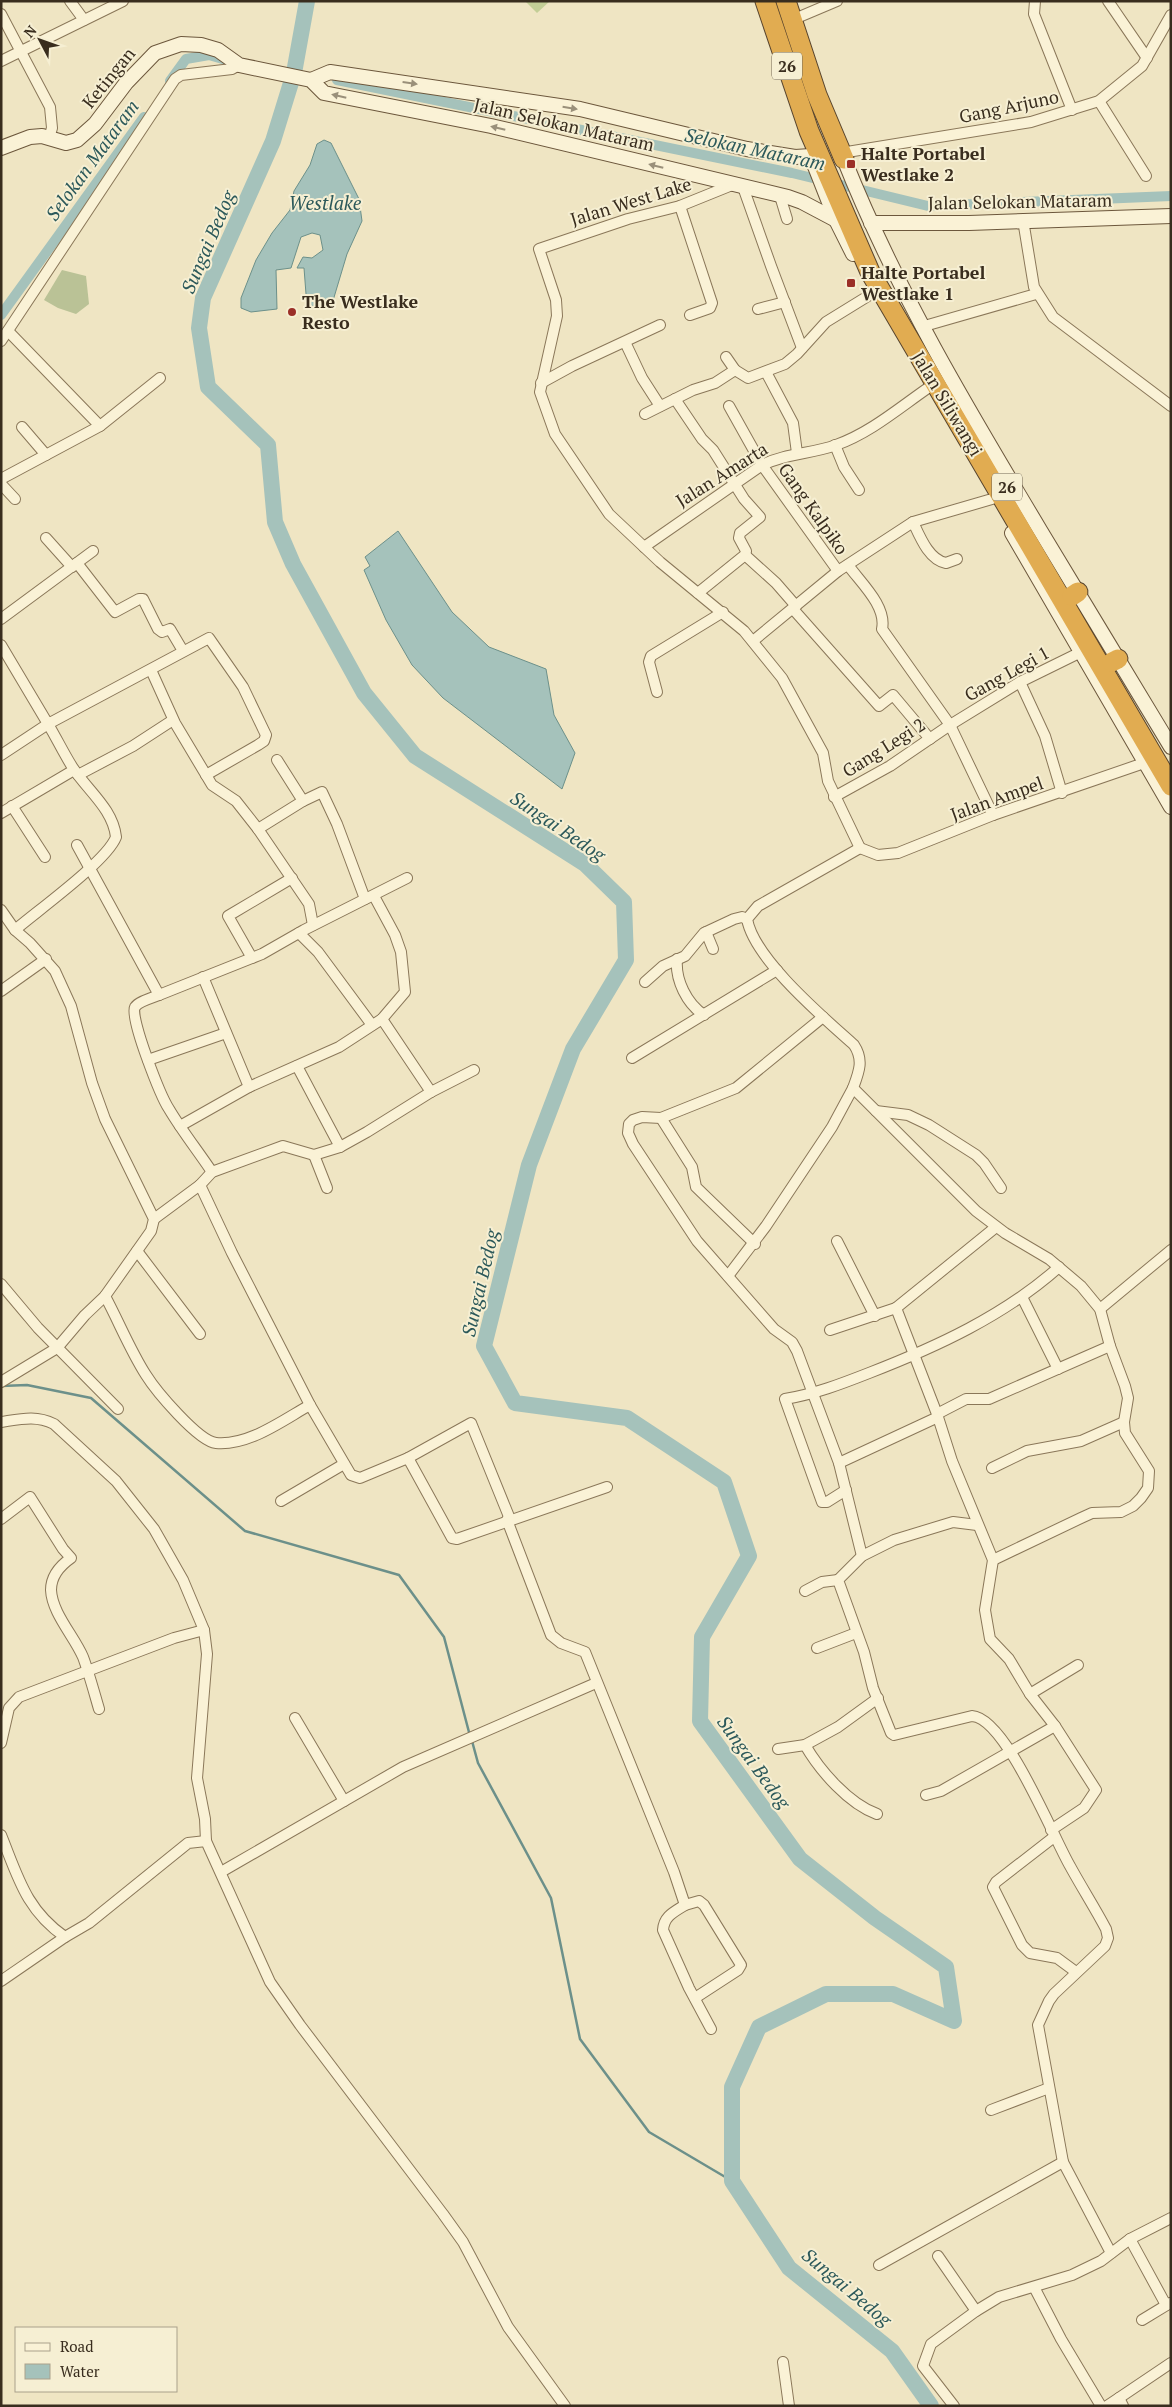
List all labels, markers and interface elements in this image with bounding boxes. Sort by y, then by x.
north arrow [15,15,65,65]
text: N [19,21,41,41]
street label: Ketingan [76,42,140,113]
road number: 26 [772,52,802,80]
one-way arrow [402,79,418,87]
street label: Gang Arjuno [957,84,1061,128]
one-way arrow [331,92,346,100]
street label: Jalan Selokan Mataram [472,92,657,157]
water label: Selokan Mataram [39,94,144,225]
one-way arrow [563,104,579,112]
water label: Selokan Mataram [682,121,828,176]
one-way arrow [491,124,506,132]
place label: Halte Portabel Westlake 2 [861,141,985,186]
marker: Halte Portabel Westlake 2 [845,158,857,170]
one-way arrow [649,162,664,170]
street label: Jalan West Lake [567,171,694,231]
water label: Sungai Bedog [175,185,241,297]
street label: Jalan Selokan Mataram [928,187,1113,215]
water label: Westlake [289,190,362,215]
place label: Halte Portabel Westlake 1 [861,260,985,305]
marker: Halte Portabel Westlake 1 [845,277,857,289]
place label: The Westlake Resto [302,289,418,334]
marker: The Westlake Resto [286,306,298,318]
street label: Jalan Siliwangi [907,347,989,460]
street label: Jalan Amarta [671,436,772,512]
street label: Gang Kalpiko [773,458,854,559]
road number: 26 [992,474,1022,501]
street label: Gang Legi 1 [960,640,1053,706]
street label: Gang Legi 2 [837,712,930,782]
street label: Jalan Ampel [947,770,1046,826]
water label: Sungai Bedog [506,785,612,867]
water label: Sungai Bedog [455,1225,504,1339]
water label: Sungai Bedog [712,1710,798,1815]
water label: Sungai Bedog [797,2242,899,2332]
legend [15,2327,178,2392]
text: Road [60,2336,93,2356]
text: Water [60,2361,100,2381]

